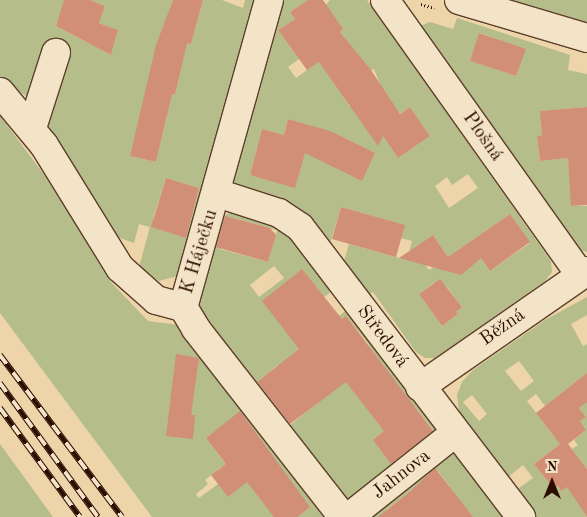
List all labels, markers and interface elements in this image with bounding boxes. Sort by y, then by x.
street label: Plošná [457,108,507,166]
street label: K Háječku [176,207,224,297]
street label: Středová [351,301,413,373]
street label: Běžná [476,304,530,352]
street label: Jahnova [368,445,436,505]
north arrow [527,457,577,507]
text: N [547,460,557,474]

